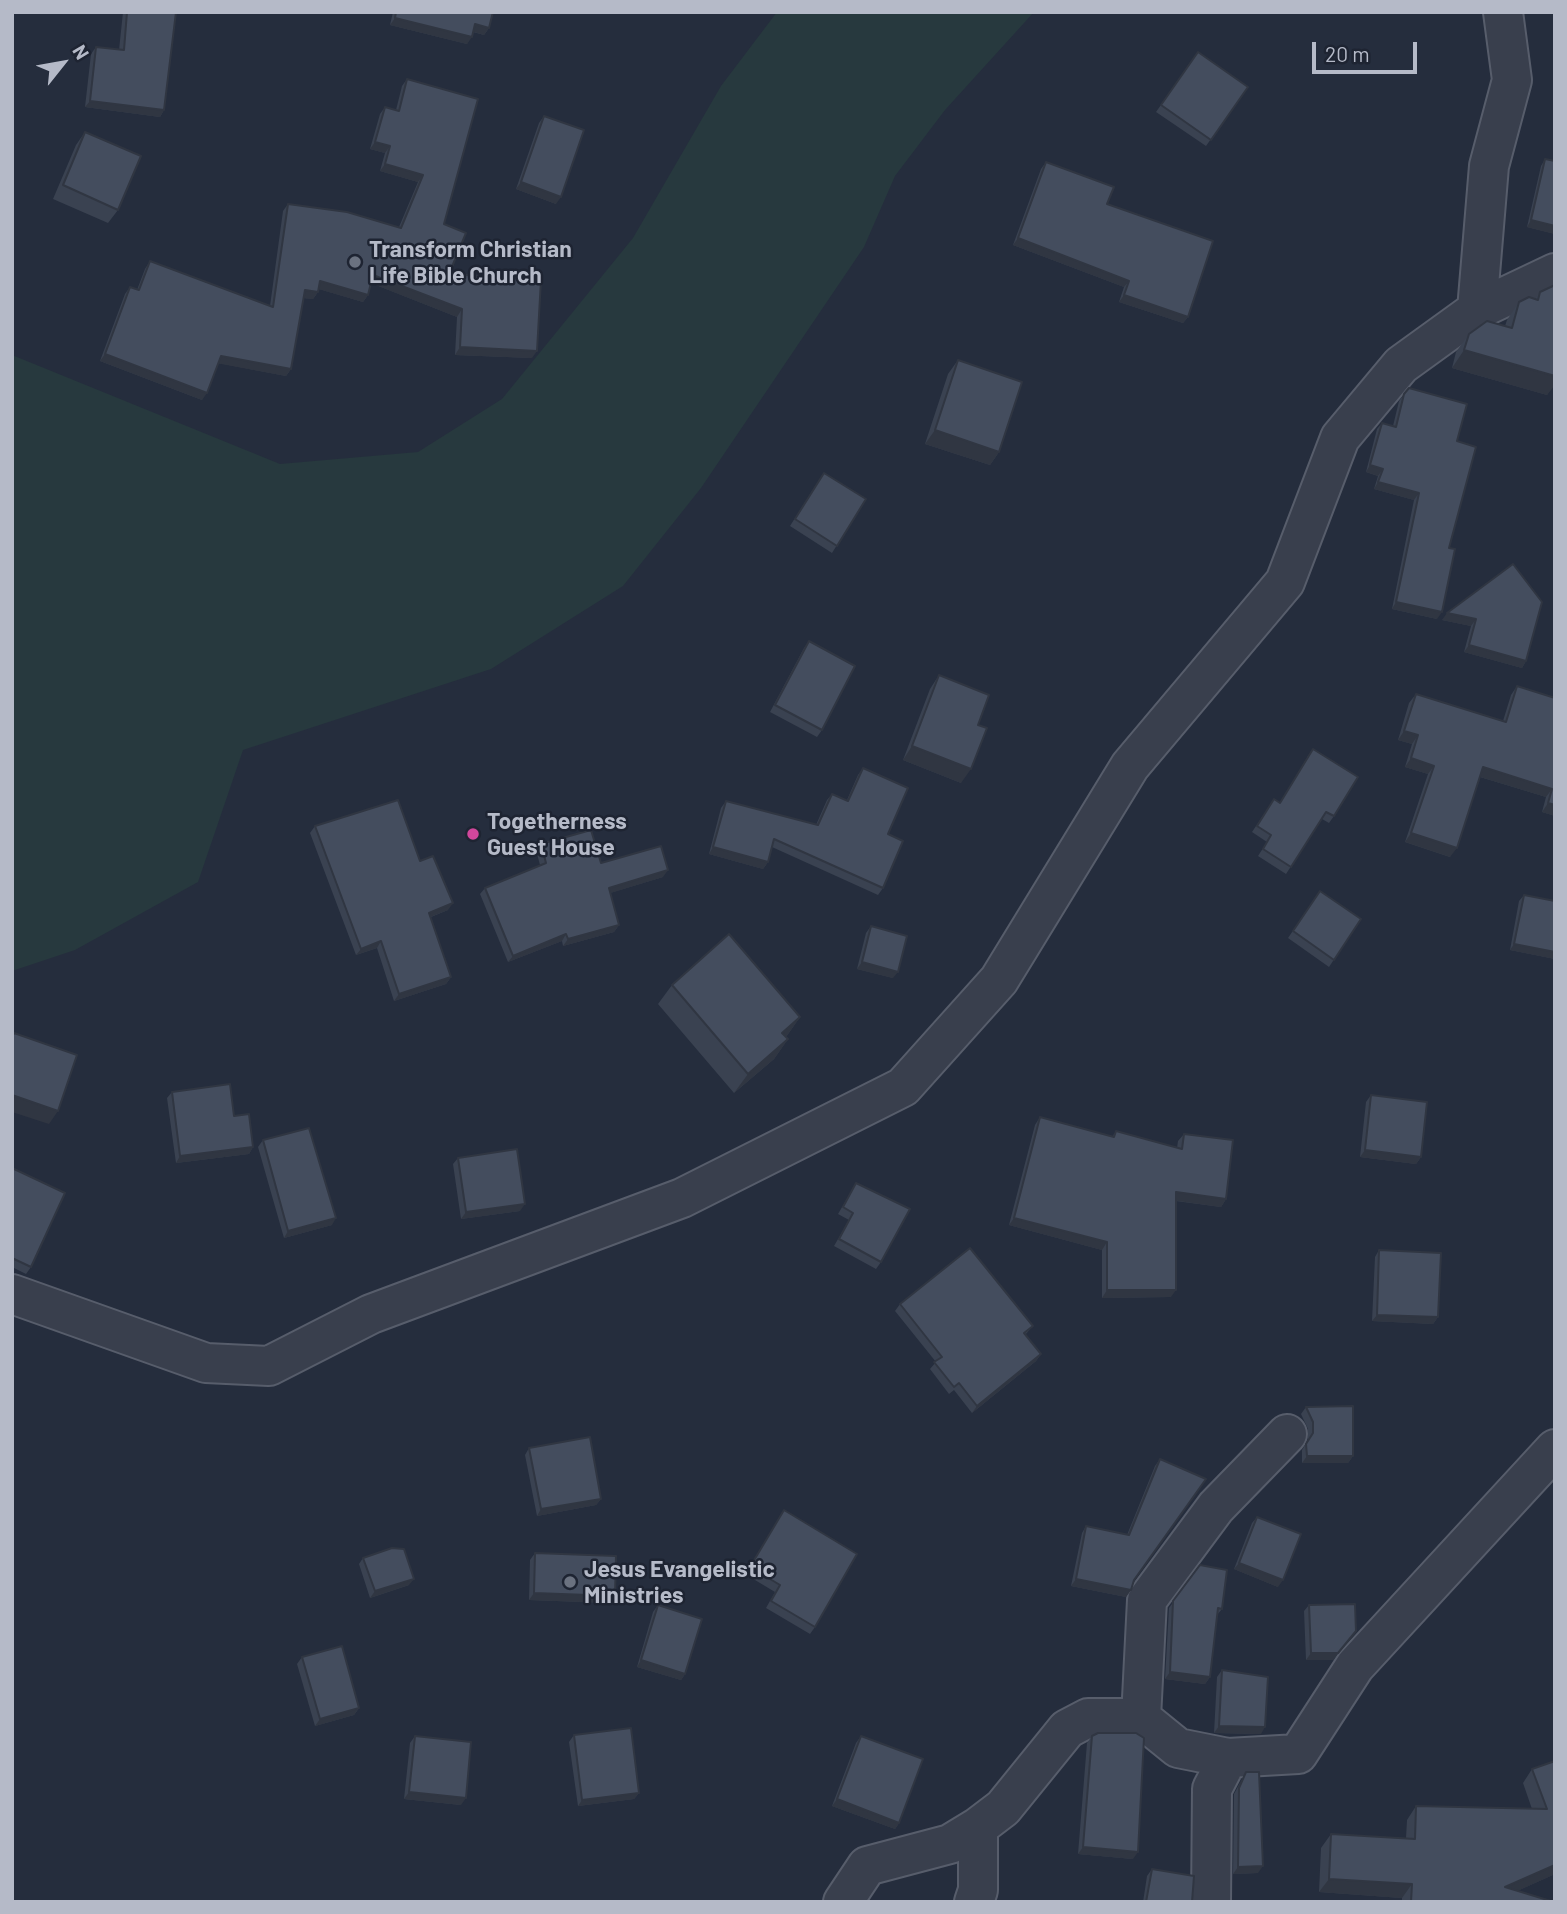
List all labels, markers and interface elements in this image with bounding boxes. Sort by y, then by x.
north arrow [28,28,98,98]
scale bar [1315,28,1420,72]
text: N [68,41,95,63]
text: 20 m [1325,41,1370,66]
place label: Transform Christian Life Bible Church [369,235,572,289]
marker: Transform Christian Life Bible Church [347,254,363,270]
place label: Togetherness Guest House [487,807,627,861]
marker: Togetherness Guest House [465,826,481,842]
place label: Jesus Evangelistic Ministries [584,1555,775,1609]
marker: Jesus Evangelistic Ministries [562,1574,578,1590]

